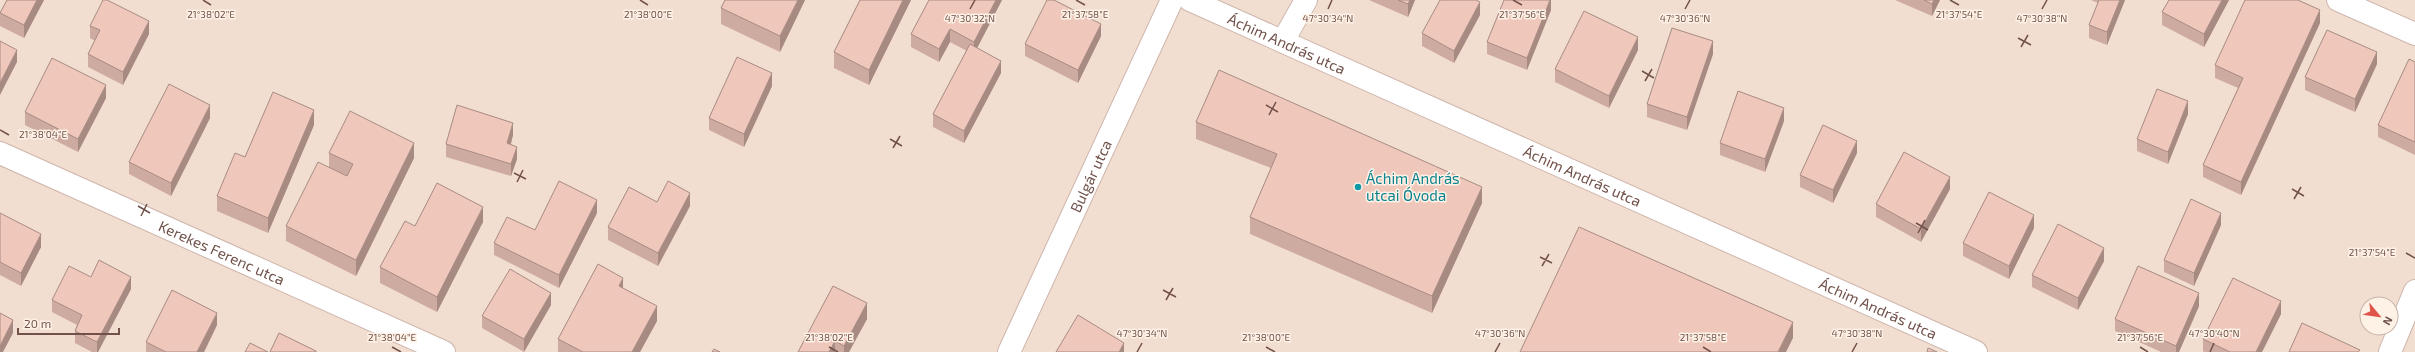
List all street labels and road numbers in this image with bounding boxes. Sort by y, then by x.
street label: Áchim András utca [1225,9,1348,78]
street label: Bulgár utca [1066,137,1115,215]
street label: Áchim András utca [1521,142,1644,210]
street label: Kerekes Ferenc utca [156,216,288,288]
street label: Áchim András utca [1816,274,1940,342]

